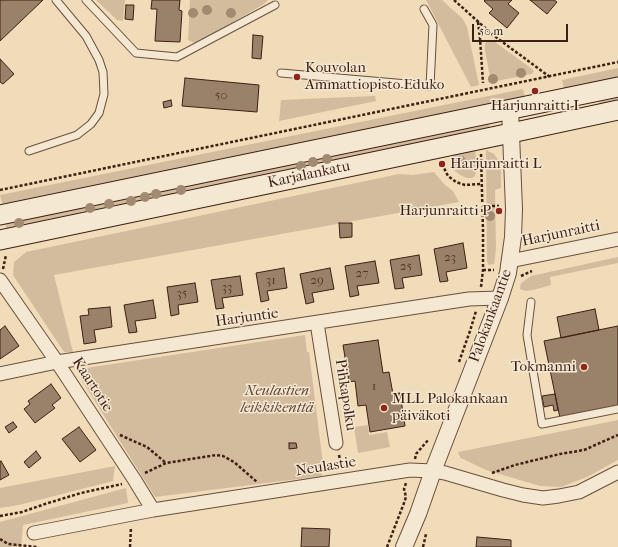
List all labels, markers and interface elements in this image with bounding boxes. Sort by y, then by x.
scale bar [474,16,570,42]
text: 50 m [479,24,503,38]
place label: Kouvolan Ammattiopisto Eduko [305,59,444,94]
marker: Kouvolan Ammattiopisto Eduko [292,72,302,82]
marker: Harjunraitti I [530,86,540,96]
house number: 50 [215,88,227,104]
place label: Harjunraitti I [491,97,579,115]
place label: Harjunraitti L [450,155,541,173]
street label: Karjalankatu [266,157,352,193]
marker: Harjunraitti L [437,159,447,169]
place label: Harjunraitti P [399,202,491,220]
marker: Harjunraitti P [494,206,504,216]
street label: Harjunraitti [520,217,602,251]
house number: 23 [444,250,456,266]
house number: 25 [400,259,412,275]
house number: 27 [356,266,368,282]
street label: Palokankaantie [466,267,516,365]
house number: 31 [266,273,276,289]
house number: 29 [310,273,324,289]
house number: 33 [222,280,232,296]
house number: 35 [177,286,187,302]
street label: Harjuntie [214,305,280,331]
street label: Kaartotie [68,354,116,416]
street label: Pihkapolku [330,358,360,432]
place label: Tokmanni [511,358,576,376]
marker: Tokmanni [579,362,589,372]
house number: 1 [372,379,376,395]
park label: Neulastien leikkikenttä [240,382,314,417]
place label: MLL Palokankaan päiväkoti [392,390,508,425]
marker: MLL Palokankaan päiväkoti [379,403,389,413]
street label: Neulastie [295,453,357,481]

